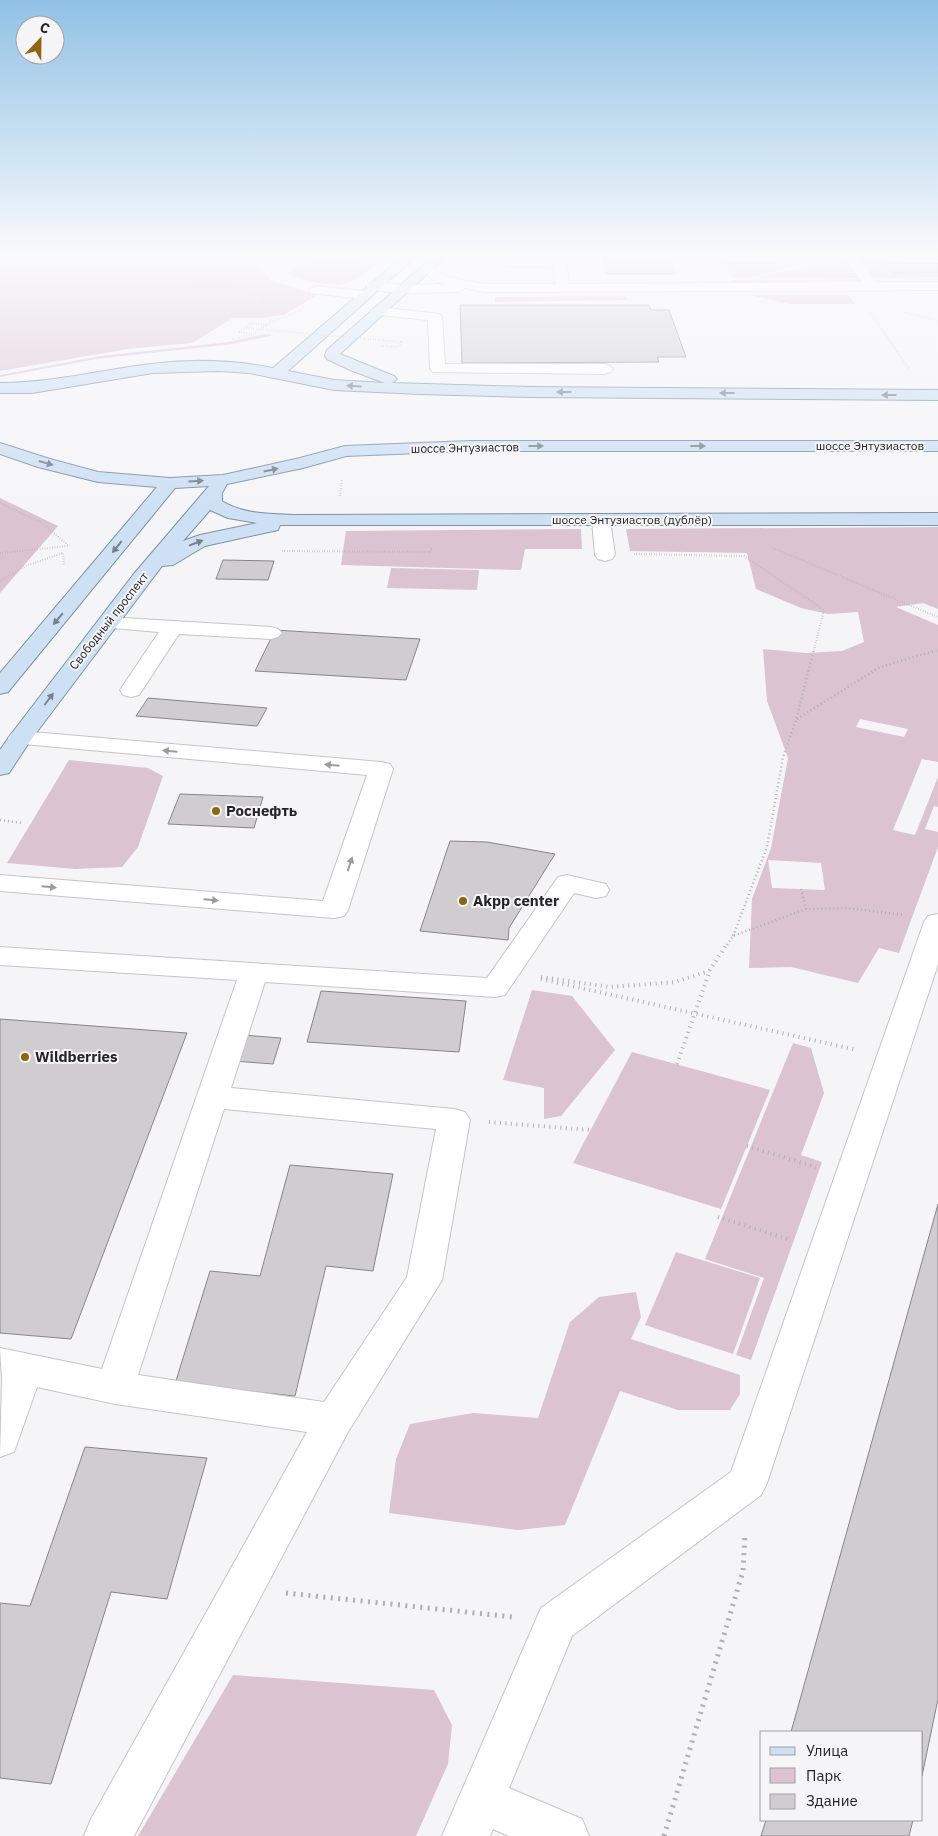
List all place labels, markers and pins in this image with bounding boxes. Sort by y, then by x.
place label: Роснефть [226,801,298,820]
marker: Роснефть [210,805,222,817]
place label: Akpp center [473,891,559,910]
marker: Akpp center [457,895,469,907]
place label: Wildberries [35,1047,118,1066]
marker: Wildberries [19,1051,31,1063]

